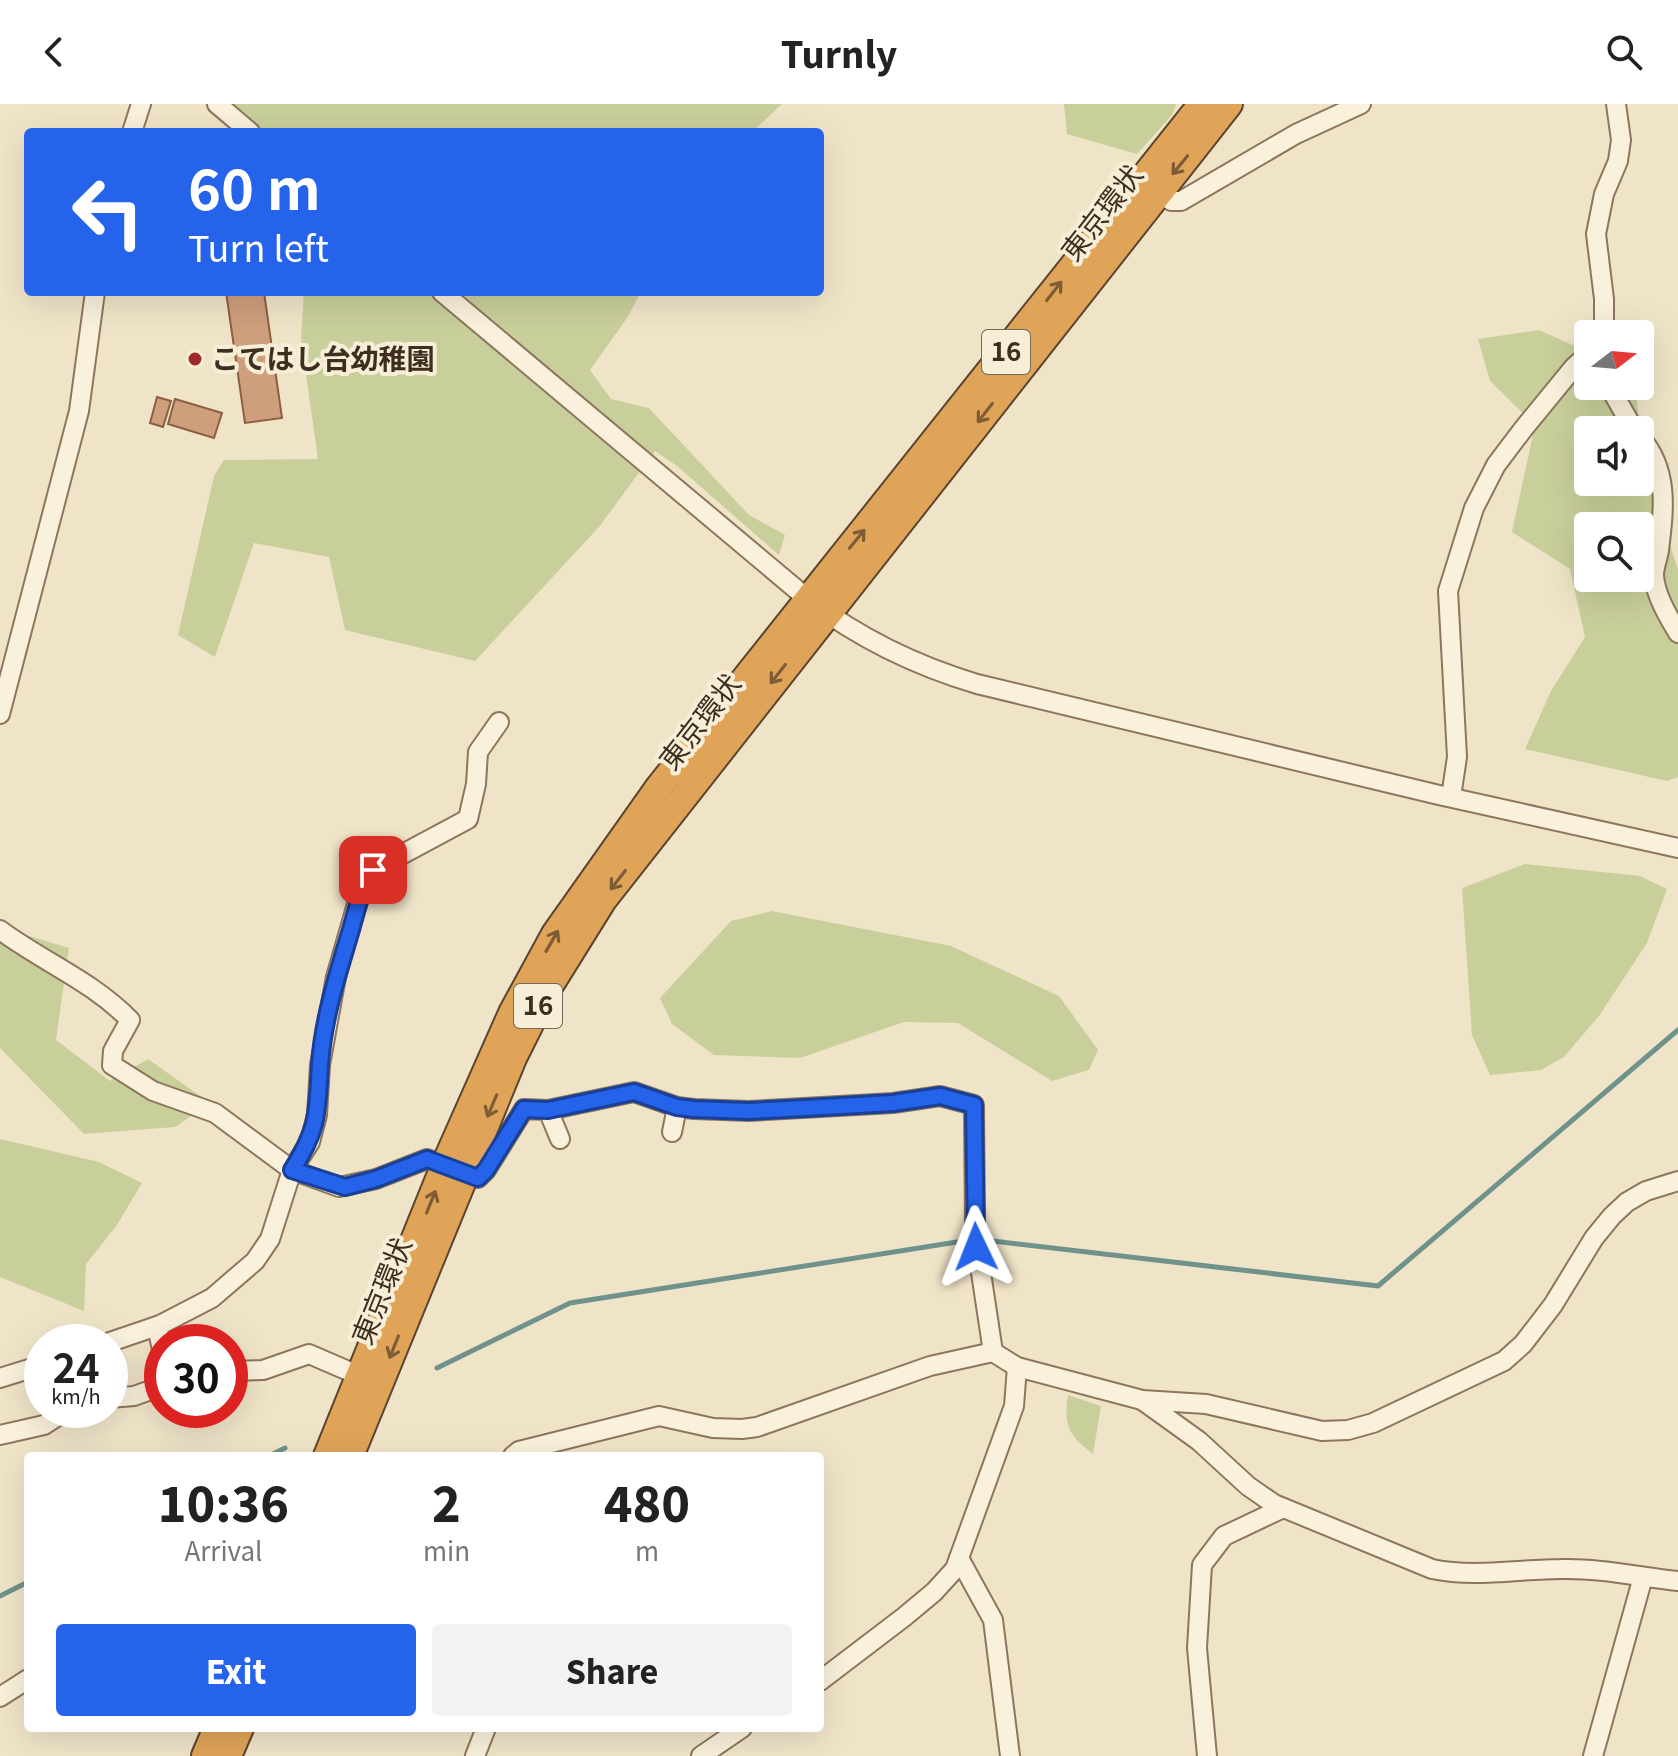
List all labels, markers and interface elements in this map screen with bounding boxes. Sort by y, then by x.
text: Turnly [781,26,897,78]
icon: back [32,30,76,74]
icon: search [1602,30,1646,74]
text: 60 m [188,145,321,226]
one-way arrow [1172,154,1189,175]
street label: 東京環状 [1050,155,1151,268]
icon: left [56,160,160,264]
text: Turn left [188,220,329,272]
one-way arrow [1045,281,1062,302]
north arrow [1574,320,1654,400]
map controls [1574,320,1654,592]
road number: 16 [982,330,1030,374]
place label: こてはし台幼稚園 [211,337,434,377]
marker: こてはし台幼稚園 [186,350,204,368]
one-way arrow [976,402,993,423]
button: sound [1574,416,1654,496]
button: search [1574,512,1654,592]
one-way arrow [849,529,866,550]
one-way arrow [769,663,786,684]
street label: 東京環状 [648,664,749,777]
pin [339,836,407,904]
icon: arrive [351,848,395,892]
one-way arrow [610,869,627,890]
one-way arrow [544,930,560,953]
road number: 16 [514,984,562,1028]
one-way arrow [483,1093,498,1118]
one-way arrow [424,1190,439,1215]
position arrow [934,1205,1018,1289]
street label: 東京環状 [341,1231,420,1350]
speed limit sign: 30 [144,1324,248,1428]
one-way arrow [386,1334,400,1359]
text: 24 [52,1337,100,1395]
text: km/h [51,1381,101,1410]
text: 10:36 [158,1466,289,1536]
text: 2 [432,1466,461,1536]
text: 480 [604,1466,690,1536]
text: Arrival [184,1531,262,1568]
text: min [423,1531,470,1568]
text: m [635,1531,659,1568]
button: Exit [56,1624,416,1716]
button: Share [432,1624,792,1716]

